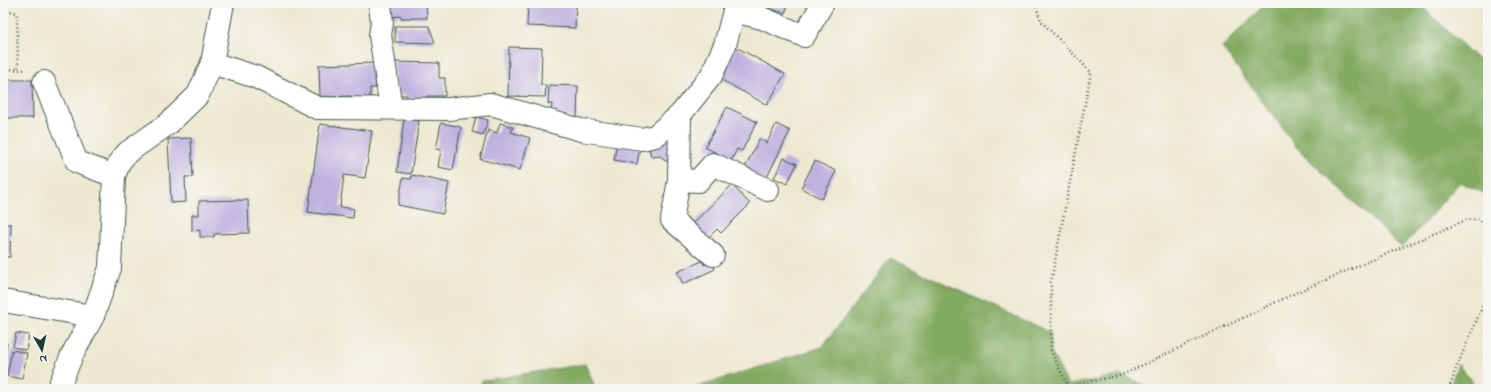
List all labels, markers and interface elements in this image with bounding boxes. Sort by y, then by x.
north arrow [22,330,62,370]
text: N [38,350,48,367]

